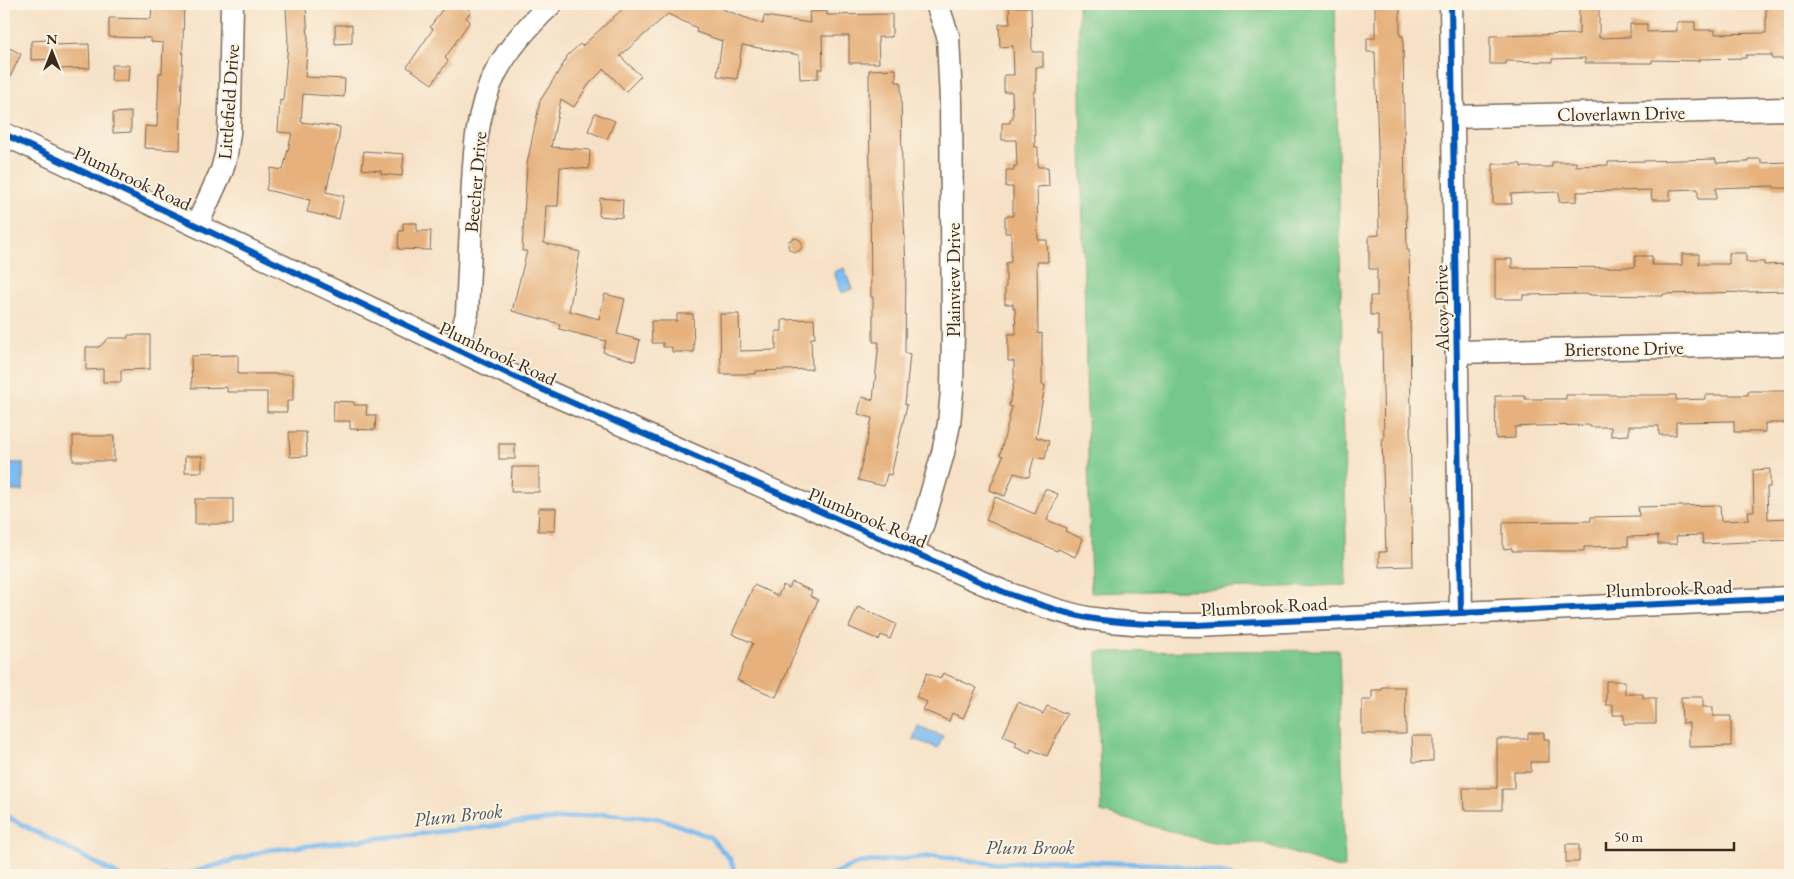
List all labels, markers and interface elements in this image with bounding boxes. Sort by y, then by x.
north arrow [28,28,78,78]
text: N [46,30,58,48]
street label: Littlefield Drive [212,44,245,161]
street label: Cloverlawn Drive [1557,100,1685,127]
street label: Beecher Drive [459,131,492,234]
street label: Plumbrook Road [70,140,196,217]
street label: Plainview Drive [941,223,966,337]
street label: Alcoy Drive [1428,264,1455,353]
street label: Plumbrook Road [435,315,561,392]
street label: Brierstone Drive [1564,335,1684,362]
street label: Plumbrook Road [804,481,931,554]
street label: Plumbrook Road [1605,574,1733,603]
street label: Plumbrook Road [1200,591,1328,622]
water label: Plum Brook [412,797,504,833]
scale bar [1606,819,1734,851]
text: 50 m [1614,827,1643,846]
water label: Plum Brook [985,834,1075,860]

